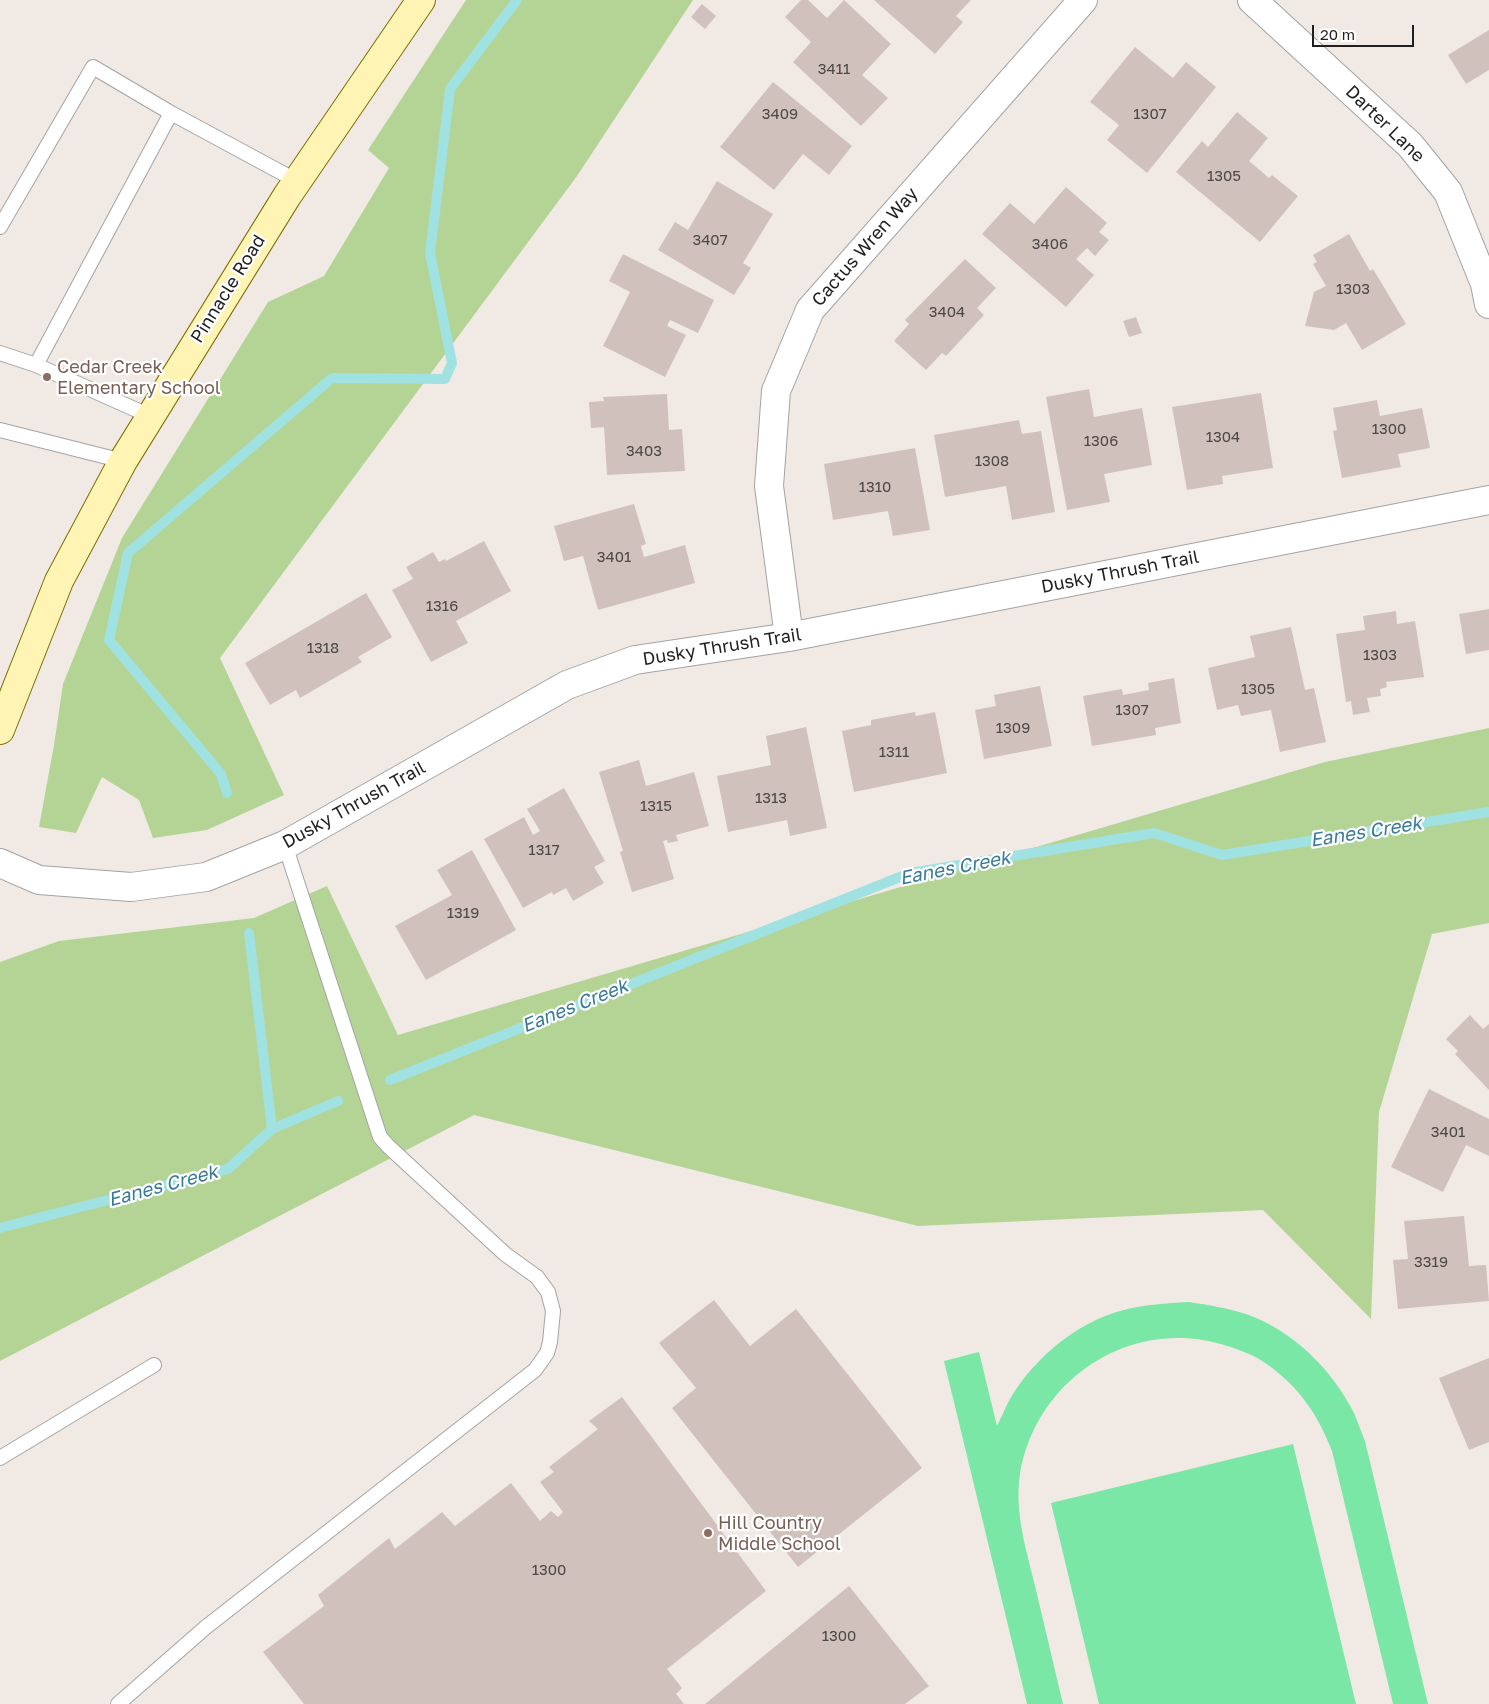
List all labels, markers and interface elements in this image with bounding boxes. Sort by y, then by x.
scale bar [1314,15,1416,47]
text: 20 m [1320,25,1355,43]
house number: 3411 [818,60,850,78]
street label: Darter Lane [1341,81,1429,167]
house number: 3409 [762,105,798,123]
house number: 1307 [1133,105,1167,123]
house number: 1305 [1207,167,1241,185]
street label: Cactus Wren Way [807,183,923,311]
street label: Pinnacle Road [186,231,270,347]
house number: 3407 [692,231,728,249]
house number: 3406 [1032,235,1068,253]
house number: 1303 [1336,280,1370,298]
house number: 3404 [929,303,965,321]
place label: Cedar Creek Elementary School [57,356,221,398]
marker: Cedar Creek Elementary School [41,371,53,383]
house number: 1300 [1372,420,1406,438]
house number: 1304 [1206,428,1240,446]
house number: 1306 [1084,432,1118,450]
house number: 3403 [626,442,662,460]
house number: 1308 [975,452,1009,470]
house number: 1310 [859,478,891,496]
street label: Dusky Thrush Trail [1039,546,1201,598]
house number: 3401 [597,548,631,566]
house number: 1316 [426,597,458,615]
street label: Dusky Thrush Trail [641,624,803,670]
house number: 1318 [307,639,339,657]
house number: 1303 [1363,646,1397,664]
house number: 1305 [1241,680,1275,698]
house number: 1307 [1115,701,1149,719]
house number: 1309 [996,719,1030,737]
house number: 1311 [879,743,909,761]
street label: Dusky Thrush Trail [279,757,429,853]
house number: 1313 [755,789,787,807]
house number: 1315 [640,797,672,815]
water label: Eanes Creek [1309,812,1423,852]
house number: 1317 [528,841,560,859]
water label: Eanes Creek [898,846,1012,890]
house number: 1319 [447,904,479,922]
water label: Eanes Creek [519,974,631,1038]
house number: 3401 [1431,1123,1465,1141]
water label: Eanes Creek [106,1160,220,1212]
house number: 3319 [1414,1253,1448,1271]
place label: Hill Country Middle School [718,1512,841,1555]
marker: Hill Country Middle School [702,1527,714,1539]
house number: 1300 [532,1561,566,1579]
house number: 1300 [822,1627,856,1645]

